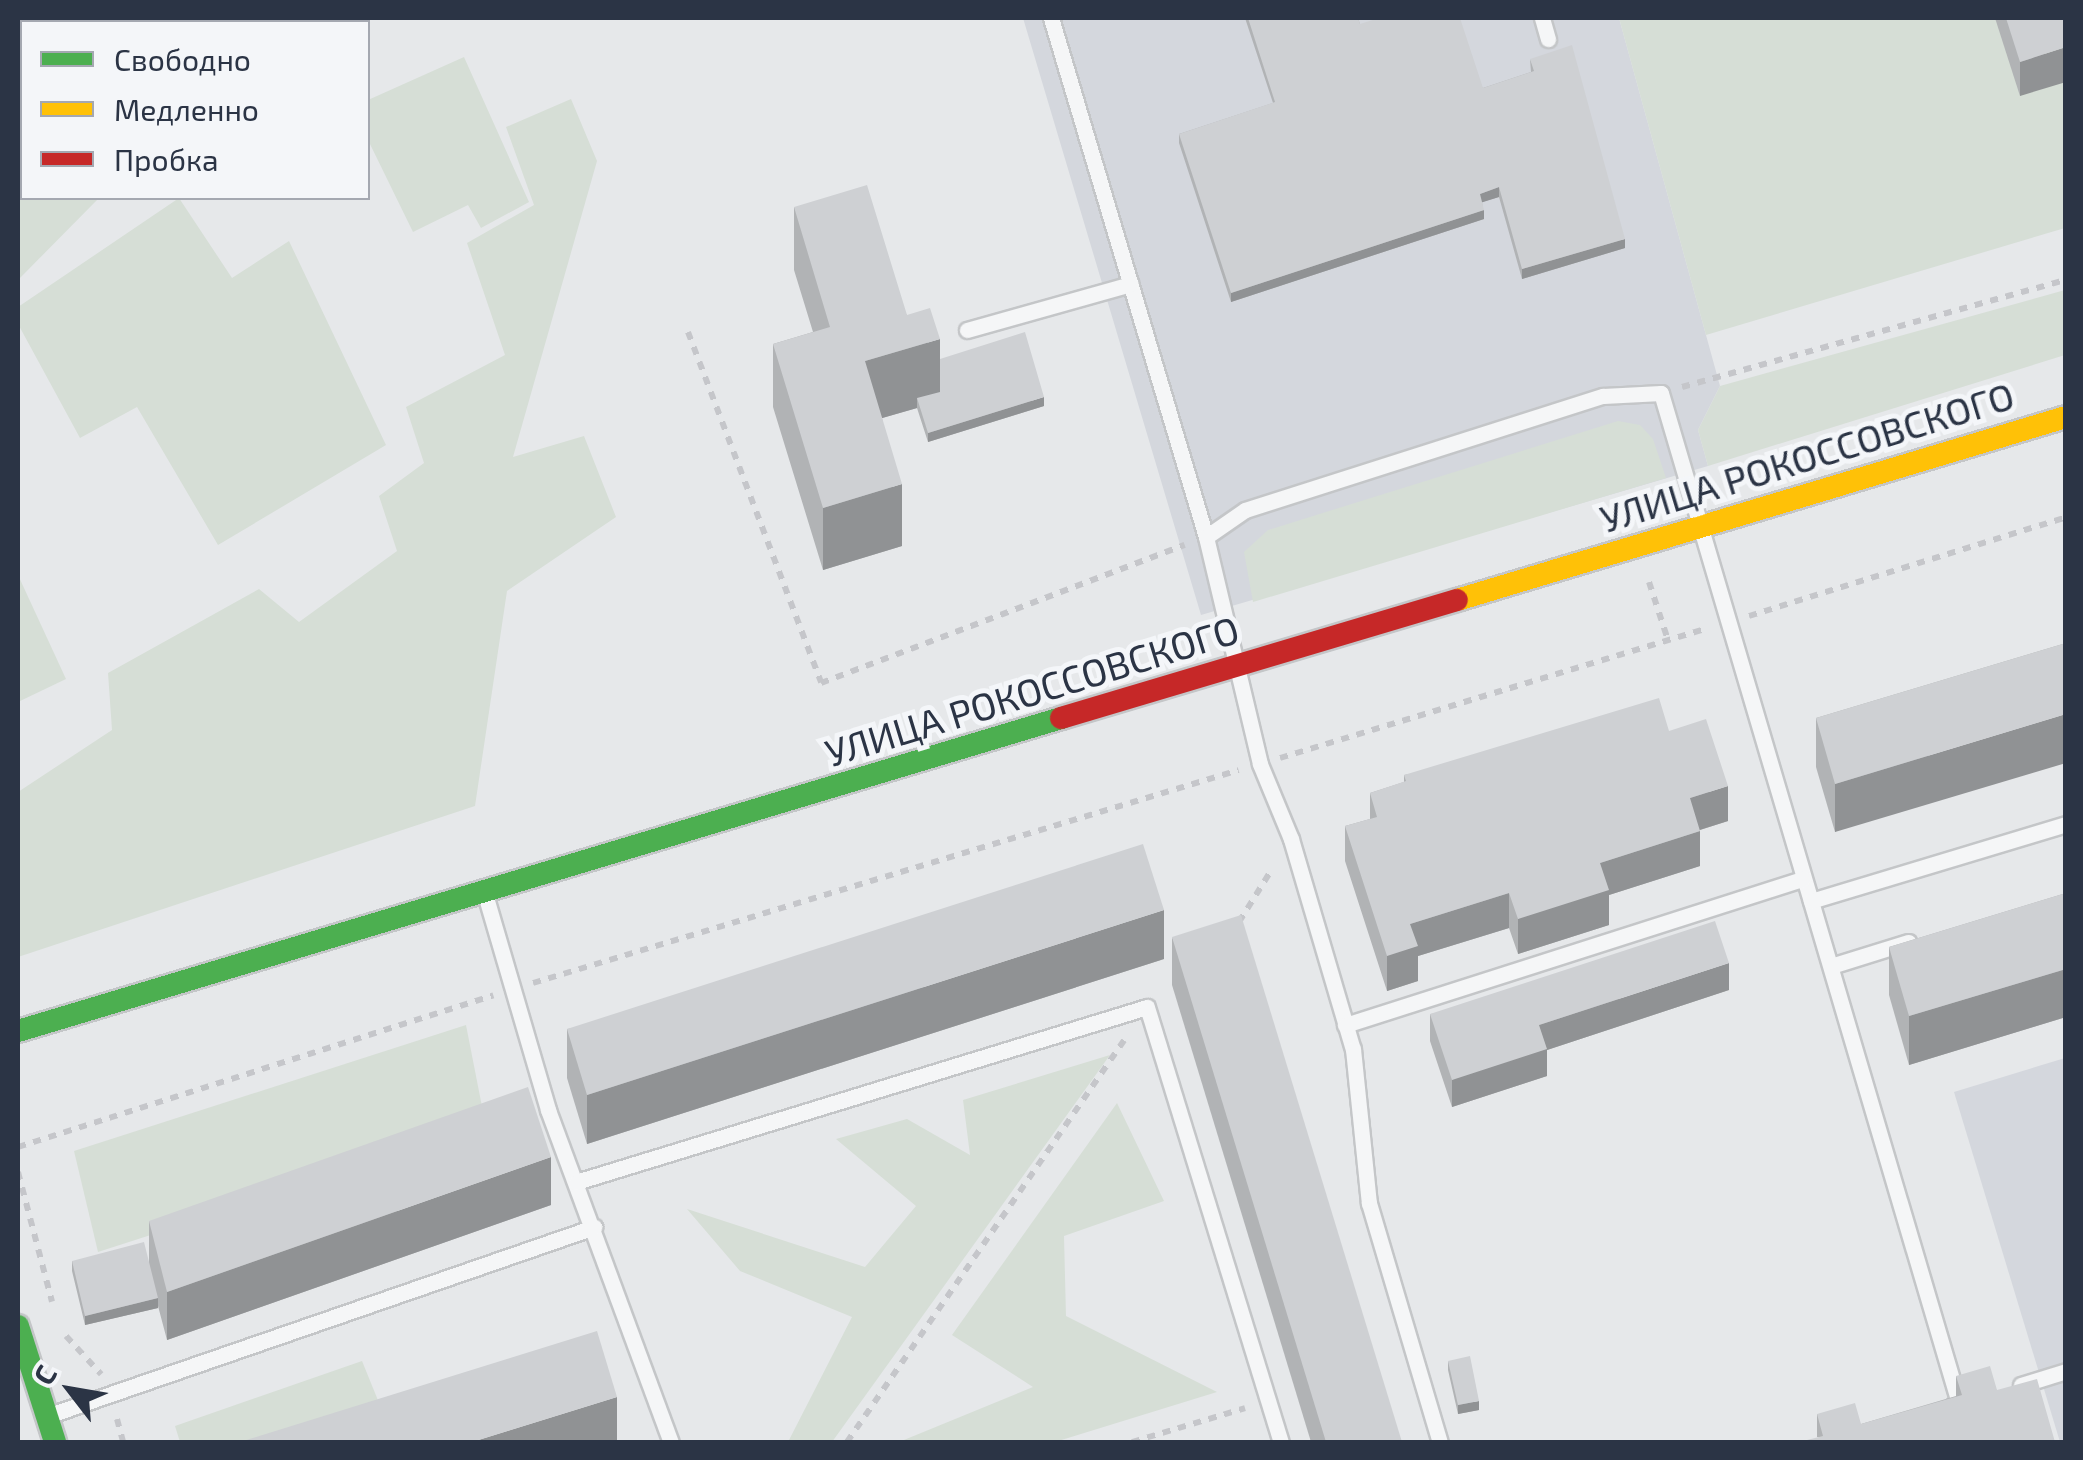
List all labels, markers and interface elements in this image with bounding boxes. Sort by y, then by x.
legend [20,20,370,200]
text: Свободно [114,41,251,77]
text: Медленно [114,91,259,127]
text: Пробка [114,141,219,177]
street label: УЛИЦА РОКОССОВСКОГО [1595,372,2019,542]
street label: УЛИЦА РОКОССОВСКОГО [820,606,1244,776]
north arrow [20,1340,120,1440]
text: С [25,1359,63,1390]

